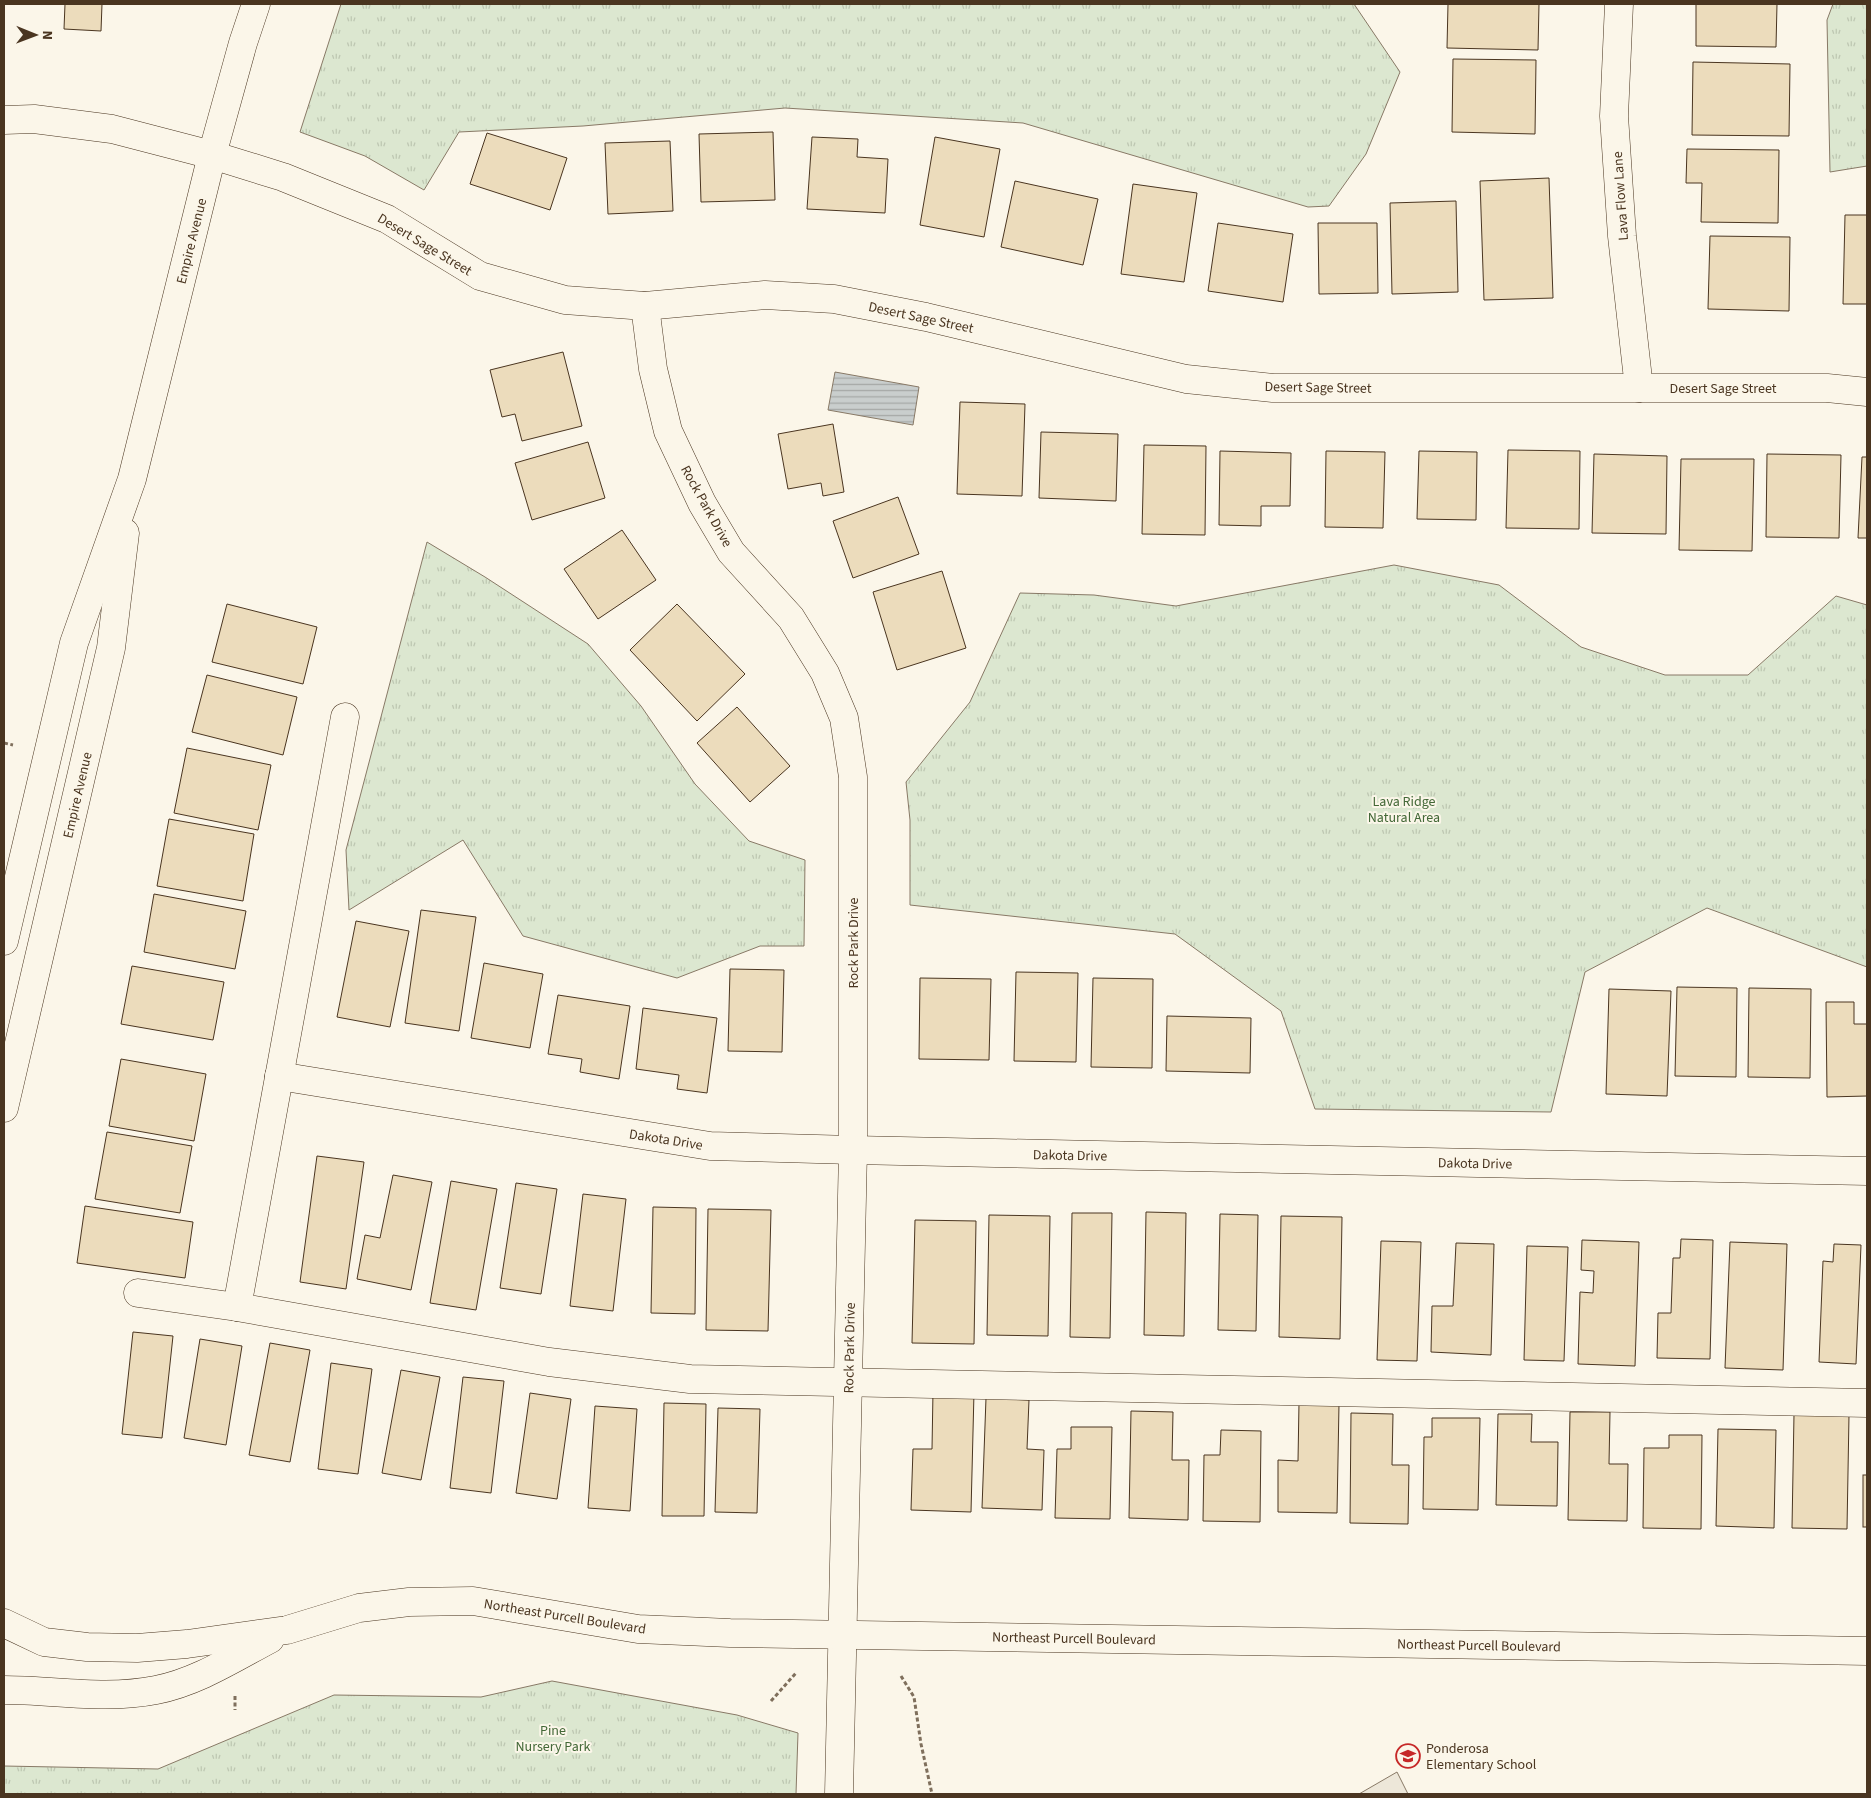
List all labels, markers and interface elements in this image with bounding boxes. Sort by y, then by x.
north arrow [10,10,60,60]
text: N [37,30,57,40]
street label: Lava Flow Lane [1608,151,1634,241]
street label: Empire Avenue [172,196,212,286]
street label: Desert Sage Street [373,209,476,281]
street label: Desert Sage Street [866,297,975,339]
street label: Desert Sage Street [1264,377,1372,399]
street label: Desert Sage Street [1670,379,1777,399]
street label: Rock Park Drive [675,462,737,551]
street label: Empire Avenue [58,750,98,840]
park label: Lava Ridge Natural Area [1368,792,1440,828]
street label: Rock Park Drive [844,898,864,988]
street label: Dakota Drive [628,1124,704,1156]
street label: Dakota Drive [1033,1145,1107,1167]
street label: Dakota Drive [1438,1153,1512,1175]
street label: Rock Park Drive [839,1302,861,1394]
street label: Northeast Purcell Boulevard [482,1594,647,1640]
street label: Northeast Purcell Boulevard [992,1628,1156,1650]
street label: Northeast Purcell Boulevard [1397,1635,1561,1657]
park label: Pine Nursery Park [515,1721,591,1757]
place label: Ponderosa Elementary School [1426,1739,1537,1775]
school or university icon: Ponderosa Elementary School [1395,1743,1421,1769]

